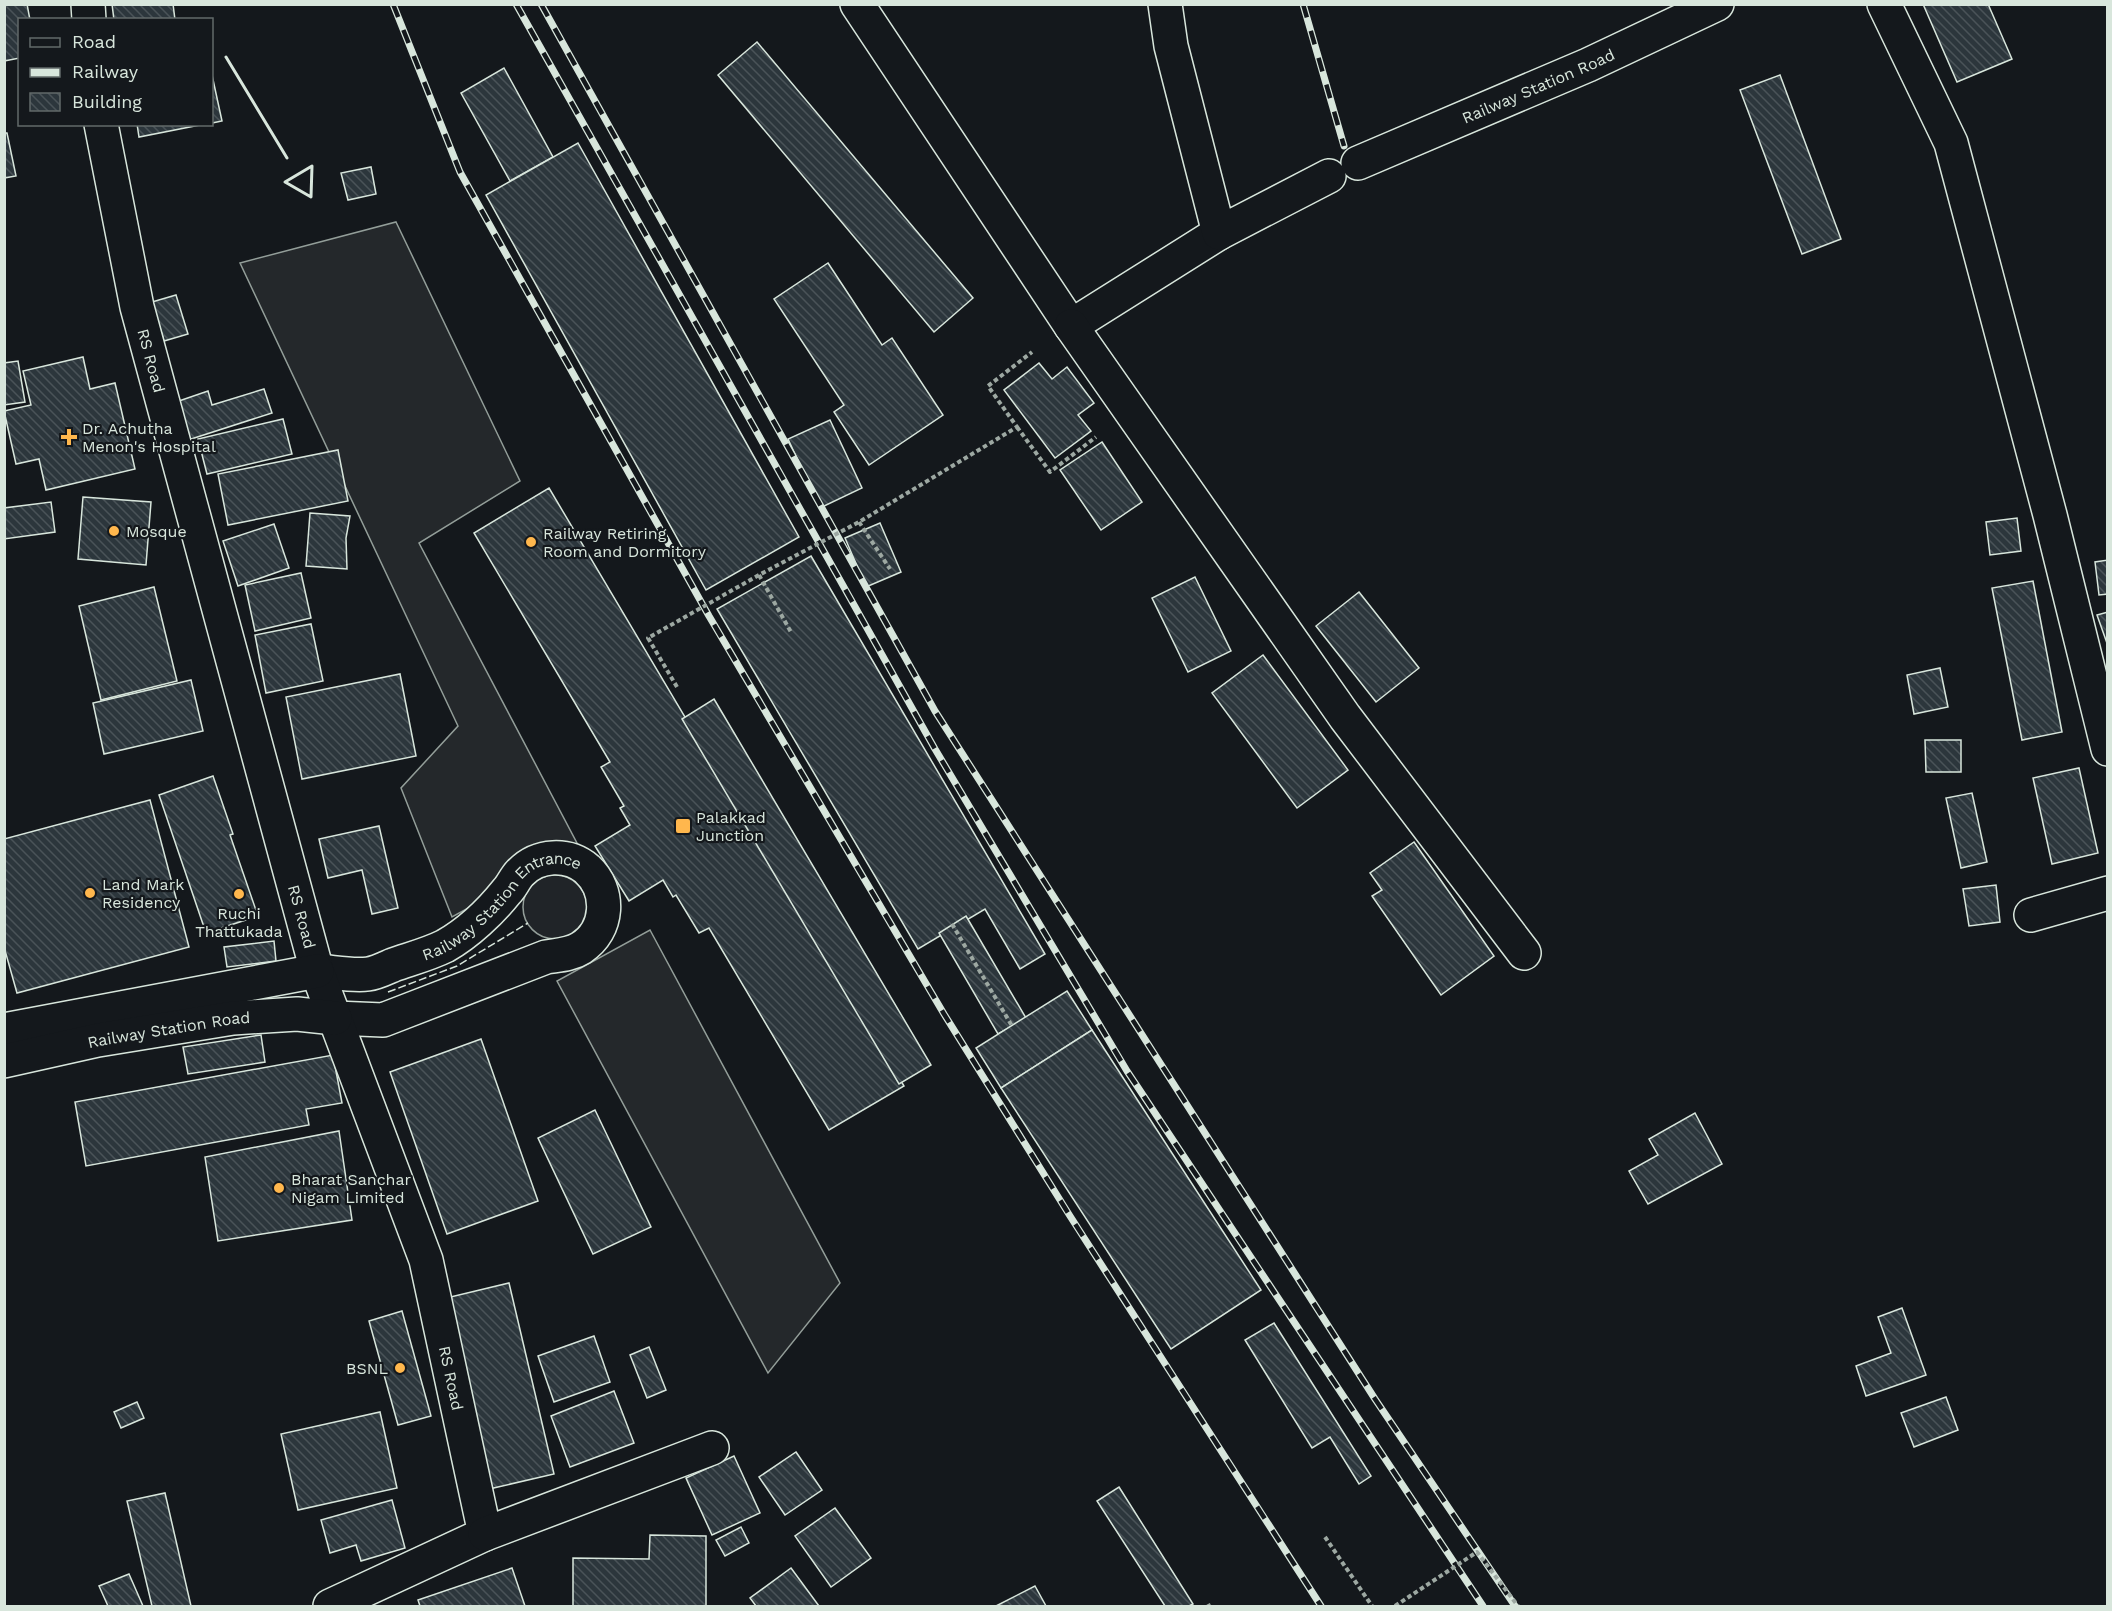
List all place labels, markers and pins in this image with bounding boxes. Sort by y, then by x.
place label: Dr. Achutha Menon's Hospital [82,419,216,456]
marker: Dr. Achutha Menon's Hospital [60,428,78,446]
place label: Mosque [126,522,187,541]
marker: Mosque [107,524,121,538]
place label: Railway Retiring Room and Dormitory [543,524,707,561]
marker: Railway Retiring Room and Dormitory [524,535,538,549]
place label: Palakkad Junction [696,808,766,845]
marker: Palakkad Junction [674,817,692,835]
place label: Land Mark Residency [102,875,184,912]
marker: Land Mark Residency [83,886,97,900]
marker: Ruchi Thattukada [232,887,246,901]
place label: Ruchi Thattukada [195,904,283,941]
place label: Bharat Sanchar Nigam Limited [291,1170,412,1207]
marker: Bharat Sanchar Nigam Limited [272,1181,286,1195]
place label: BSNL [346,1359,388,1378]
marker: BSNL [393,1361,407,1375]

